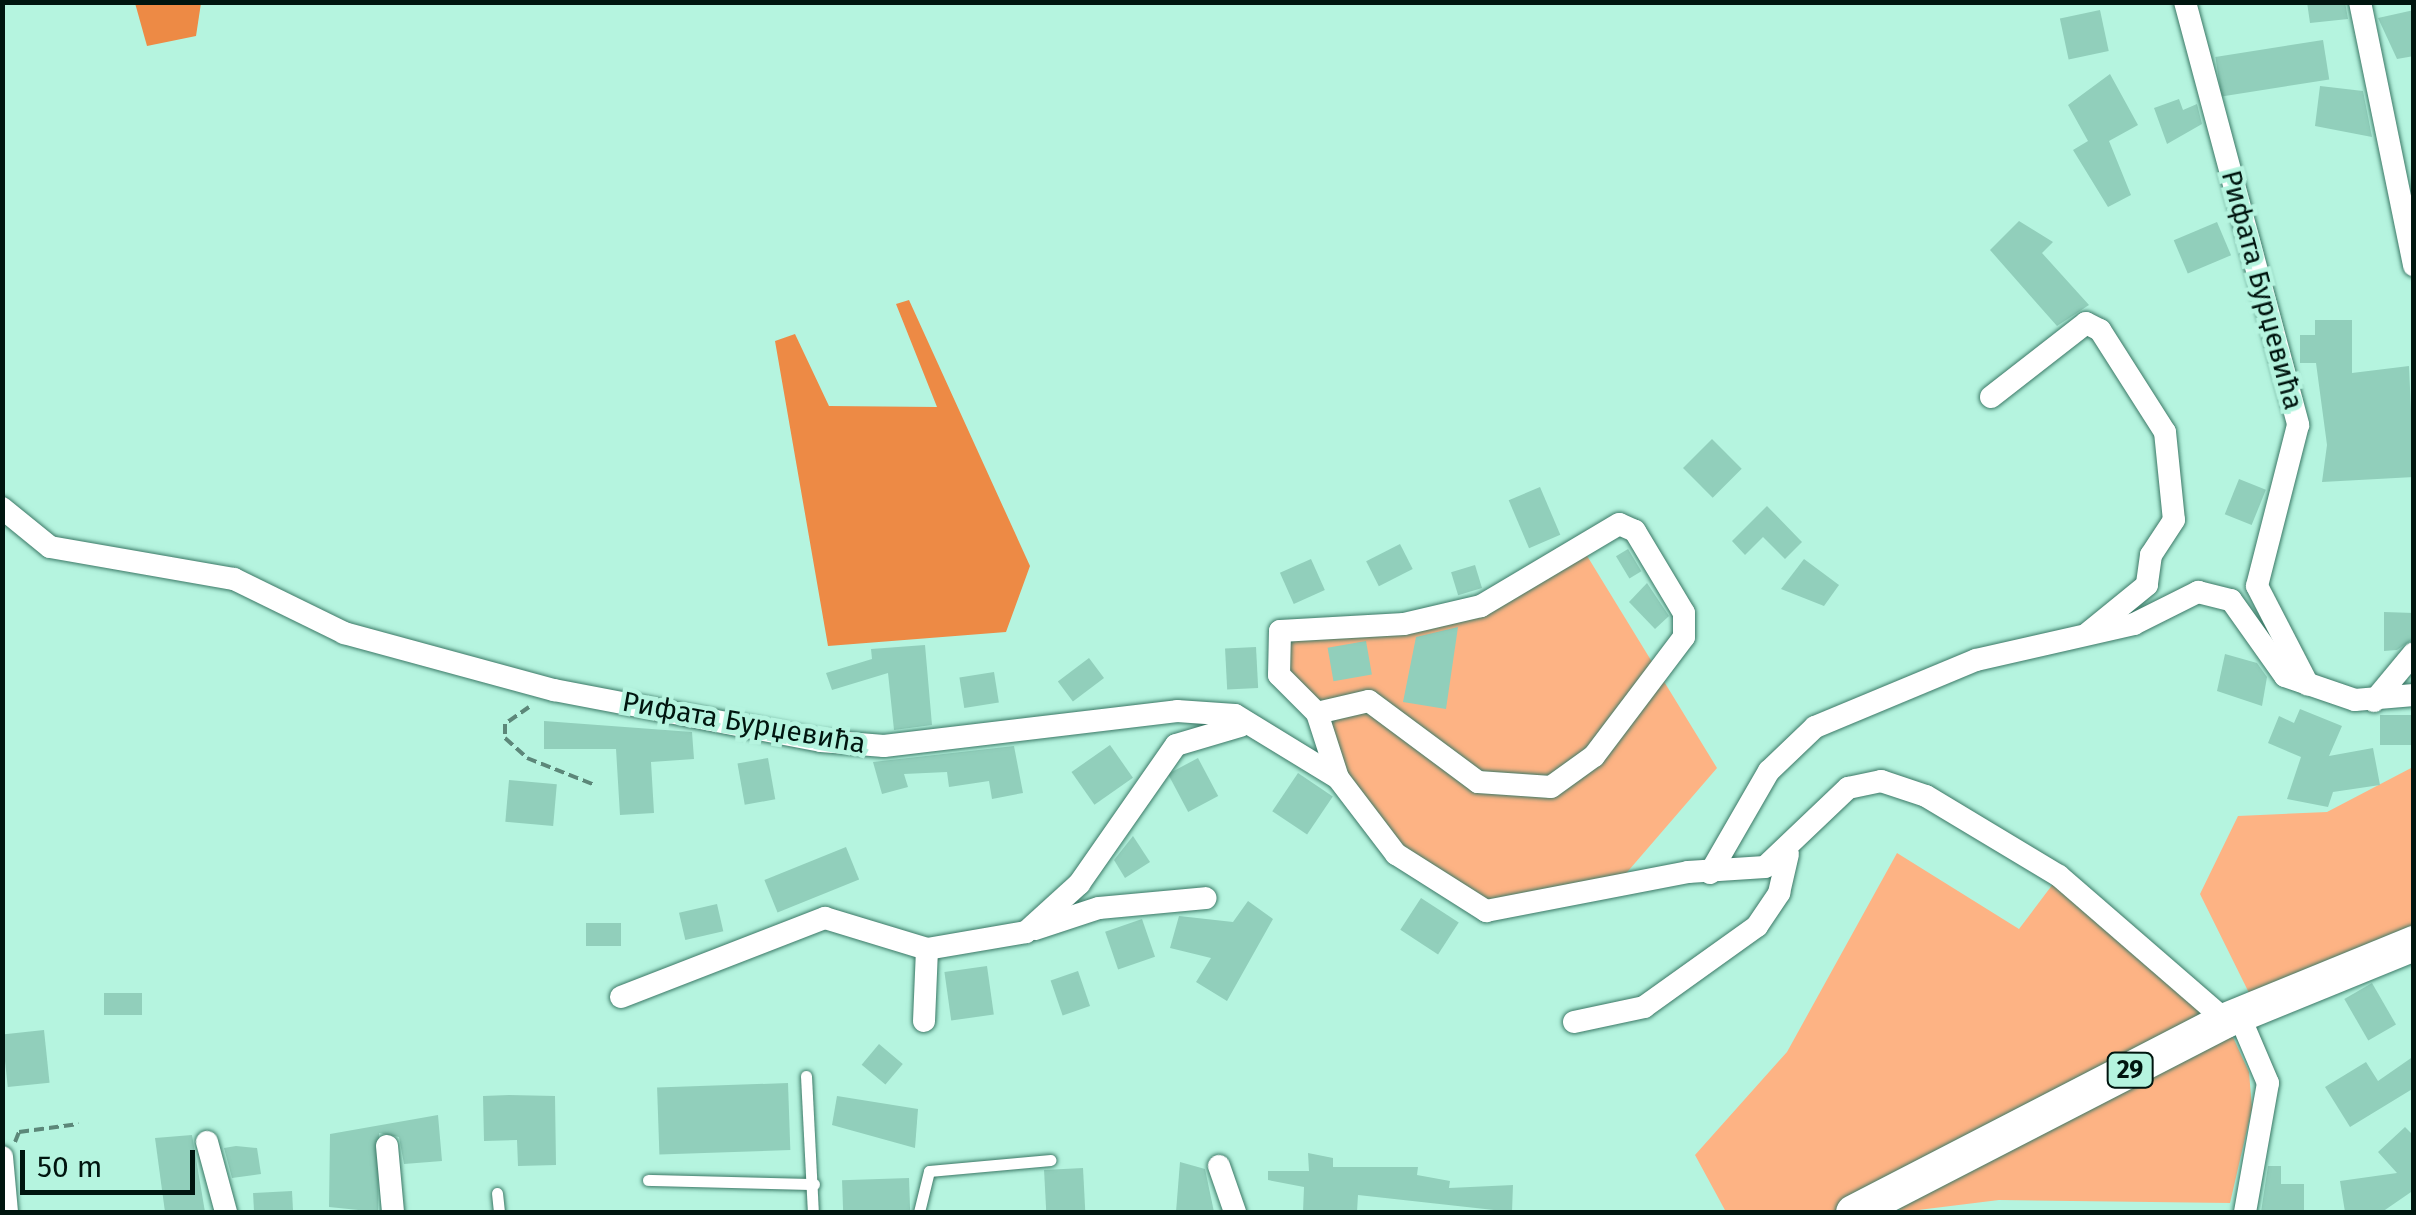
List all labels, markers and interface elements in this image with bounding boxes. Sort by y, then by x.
street label: Рифата Бурџевића [2214,167,2310,413]
street label: Рифата Бурџевића [620,685,868,761]
road number: 29 [2105,1050,2155,1090]
scale bar [25,1130,200,1192]
text: 50 m [37,1149,102,1185]

